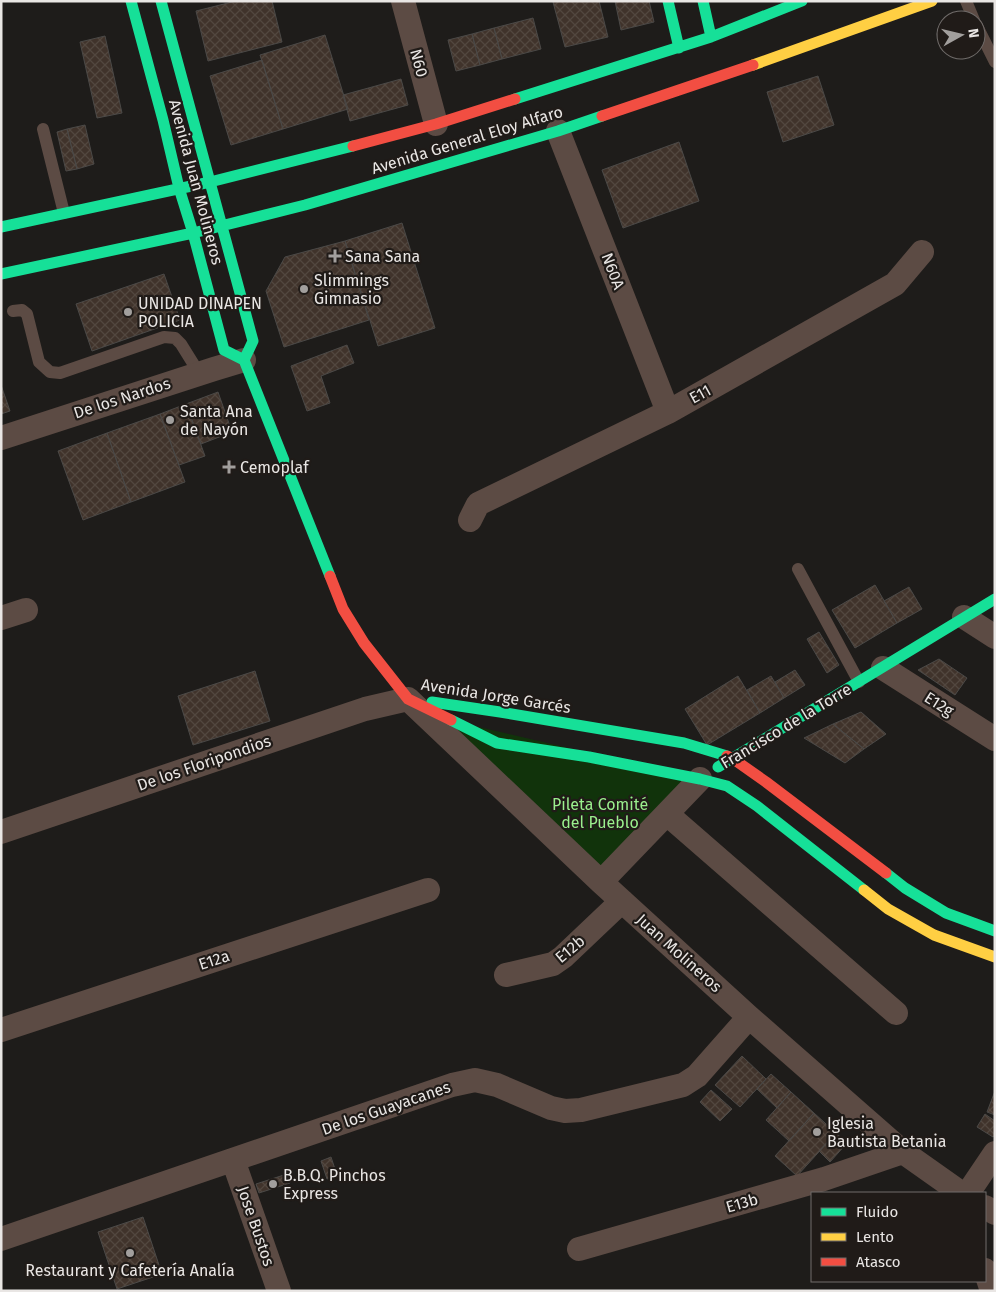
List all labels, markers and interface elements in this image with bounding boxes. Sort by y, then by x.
north arrow [936,10,986,60]
text: N [964,27,982,39]
street label: N60 [406,47,432,79]
street label: Avenida Juan Molineros [165,97,227,267]
street label: Avenida General Eloy Alfaro [369,102,565,178]
place label: Sana Sana [345,247,420,266]
marker: Sana Sana [329,250,341,262]
street label: N60A [597,250,629,293]
place label: Slimmings Gimnasio [314,271,389,308]
marker: Slimmings Gimnasio [298,283,310,295]
place label: UNIDAD DINAPEN POLICIA [138,294,262,331]
marker: UNIDAD DINAPEN POLICIA [122,306,134,318]
street label: De los Nardos [71,373,173,423]
street label: E11 [686,380,714,408]
place label: Santa Ana de Nayón [180,402,253,439]
marker: Santa Ana de Nayón [164,414,176,426]
place label: Cemoplaf [240,458,310,477]
marker: Cemoplaf [222,460,236,474]
street label: Avenida Jorge Garcés [420,675,572,717]
street label: Francisco de la Torre [717,679,855,773]
street label: E12g [921,688,958,721]
street label: De los Floripondios [135,731,273,795]
park label: Pileta Comité del Pueblo [552,795,648,832]
street label: Juan Molineros [632,910,726,996]
street label: E12b [551,931,589,967]
street label: E12a [196,946,232,974]
street label: De los Guayacanes [319,1077,453,1139]
place label: Iglesia Bautista Betania [827,1114,947,1151]
marker: Iglesia Bautista Betania [811,1126,823,1138]
place label: B.B.Q. Pinchos Express [283,1166,386,1203]
marker: B.B.Q. Pinchos Express [267,1178,279,1190]
street label: Jose Bustos [233,1183,279,1269]
street label: E13b [724,1189,760,1217]
legend [811,1192,986,1282]
text: Fluido [856,1203,898,1221]
text: Lento [856,1228,894,1246]
marker: Restaurant y Cafetería Analía [124,1247,136,1259]
text: Atasco [856,1253,901,1271]
place label: Restaurant y Cafetería Analía [25,1261,235,1280]

